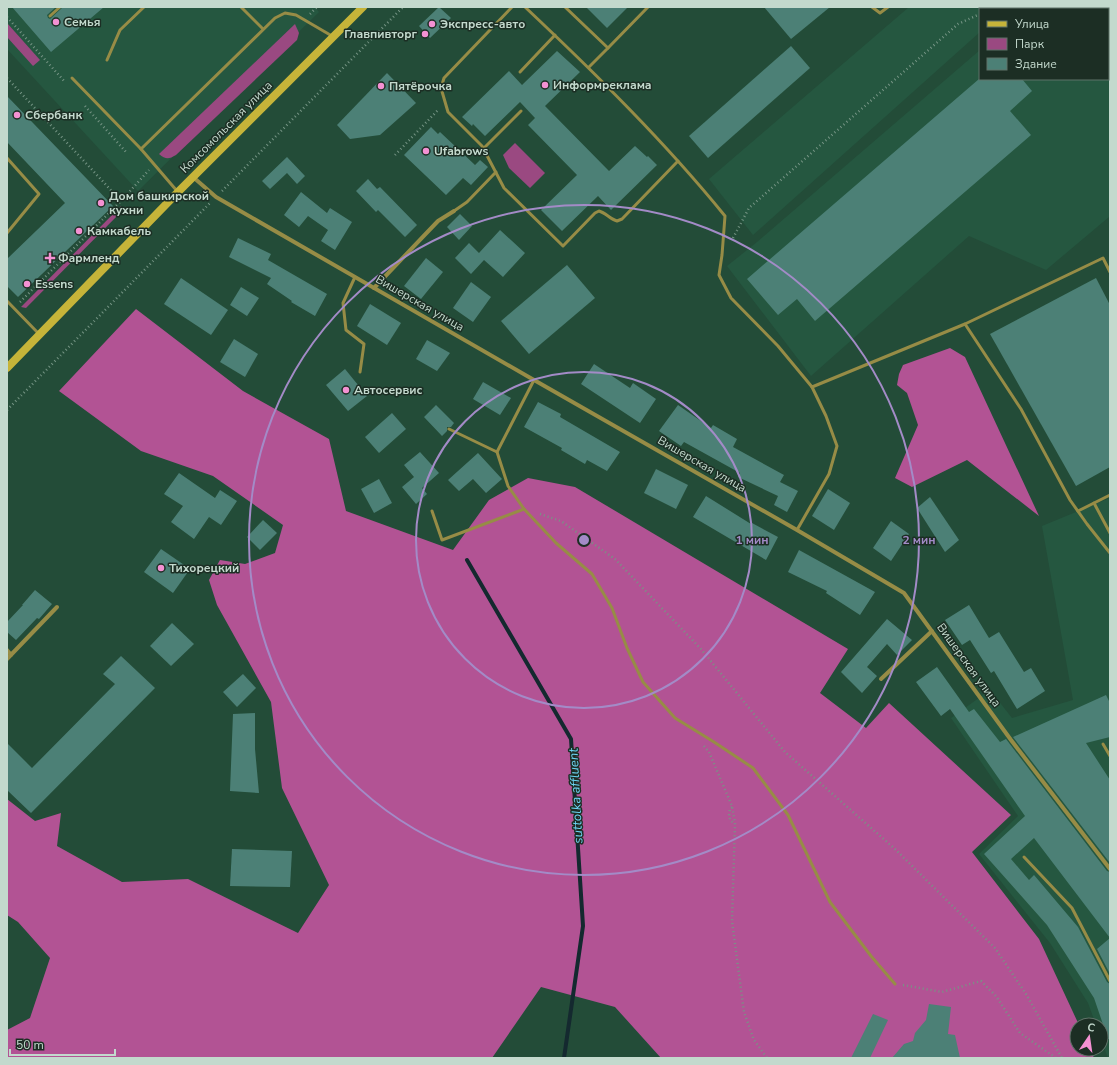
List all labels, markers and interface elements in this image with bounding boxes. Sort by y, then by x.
legend [979,8,1109,80]
place label: Семья [64,14,100,30]
place label: Экспресс-авто [440,16,525,32]
text: Улица [1014,16,1049,32]
marker: Семья [51,17,61,27]
marker: Экспресс-авто [427,19,437,29]
place label: Главпивторг [344,26,418,42]
marker: Главпивторг [420,29,430,39]
text: Парк [1015,36,1045,52]
text: Здание [1015,56,1057,72]
street label: Комсомольская улица [176,77,276,177]
place label: Информреклама [553,77,652,93]
place label: Пятёрочка [389,78,452,94]
marker: Информреклама [540,80,550,90]
marker: Пятёрочка [376,81,386,91]
place label: Сбербанк [25,107,82,123]
marker: Сбербанк [12,110,22,120]
place label: Ufabrows [434,143,488,159]
marker: Ufabrows [421,146,431,156]
place label: Дом башкирской кухни [109,188,209,218]
marker: Дом башкирской кухни [96,198,106,208]
place label: Камкабель [87,223,151,239]
marker: Камкабель [74,226,84,236]
place label: Фармленд [58,250,120,266]
marker: Фармленд [45,253,55,263]
street label: Вишерская улица [373,271,467,335]
place label: Essens [35,276,73,292]
marker: Essens [22,279,32,289]
place label: Автосервис [354,382,422,398]
marker: Автосервис [341,385,351,395]
street label: Вишерская улица [655,432,749,496]
text: 1 мин [735,532,769,548]
text: 2 мин [902,532,936,548]
centre of rings [577,533,591,547]
place label: Тихорецкий [169,560,239,576]
marker: Тихорецкий [156,563,166,573]
street label: Вишерская улица [933,620,1005,710]
water label: suttolka affluent [564,747,587,844]
north arrow [1069,1017,1109,1057]
text: С [1086,1020,1097,1036]
scale bar [10,1031,115,1057]
text: 50 m [16,1037,44,1053]

